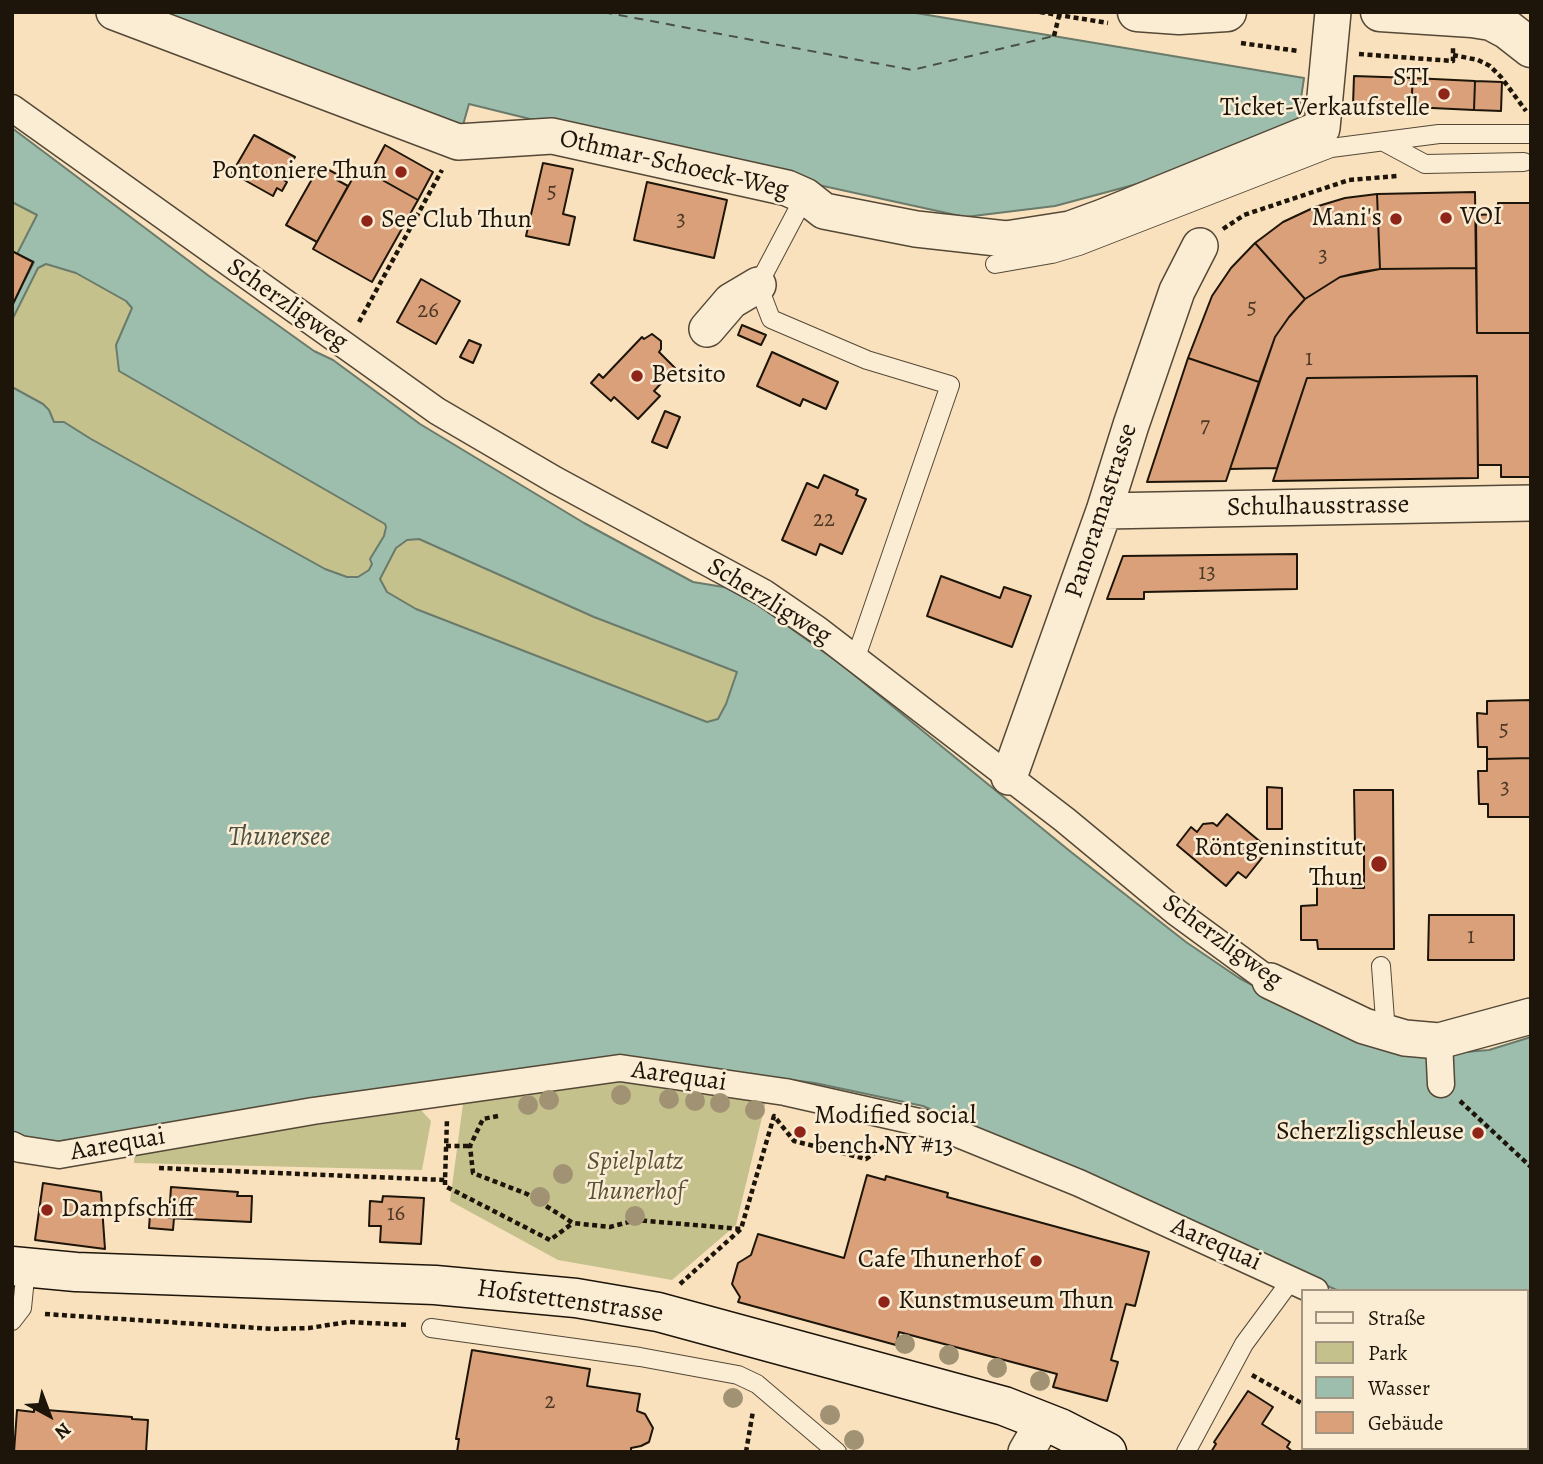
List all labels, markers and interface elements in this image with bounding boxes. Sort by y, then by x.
place label: STI Ticket-Verkaufstelle [1220,63,1430,124]
marker: STI Ticket-Verkaufstelle [1436,86,1452,102]
street label: Othmar-Schoeck-Weg [557,123,791,207]
place label: Pontoniere Thun [211,156,387,188]
marker: Pontoniere Thun [393,164,409,180]
house number: 5 [547,178,557,206]
place label: VOI [1460,202,1502,234]
place label: Mani's [1312,203,1382,235]
place label: See Club Thun [381,205,532,237]
house number: 3 [676,206,686,234]
marker: VOI [1438,210,1454,226]
marker: Mani's [1388,211,1404,227]
marker: See Club Thun [359,213,375,229]
house number: 3 [1318,242,1328,270]
street label: Scherzligweg [220,252,354,358]
house number: 5 [1247,294,1257,322]
house number: 26 [417,297,439,325]
house number: 1 [1305,345,1313,373]
place label: Betsito [651,360,726,392]
marker: Betsito [629,368,645,384]
house number: 7 [1200,412,1210,440]
street label: Panoramastrasse [1059,420,1145,602]
street label: Schulhausstrasse [1226,490,1410,524]
house number: 22 [813,506,835,534]
street label: Scherzligweg [701,551,837,653]
house number: 13 [1198,559,1216,587]
house number: 5 [1499,716,1509,744]
house number: 3 [1500,774,1510,802]
water label: Thunersee [228,821,330,855]
place label: Röntgeninstitut Thun [1194,833,1363,894]
marker: Röntgeninstitut Thun [1369,854,1389,874]
street label: Scherzligweg [1156,888,1288,996]
house number: 1 [1467,923,1475,951]
street label: Aarequai [630,1055,728,1099]
place label: Modified social bench NY #13 [814,1101,976,1162]
place label: Scherzligschleuse [1276,1117,1464,1149]
street label: Aarequai [68,1121,168,1169]
marker: Modified social bench NY #13 [792,1124,808,1140]
marker: Scherzligschleuse [1470,1125,1486,1141]
park label: Spielplatz Thunerhof [586,1147,684,1208]
place label: Dampfschiff [61,1194,194,1226]
house number: 16 [387,1200,405,1228]
marker: Dampfschiff [39,1202,55,1218]
street label: Aarequai [1166,1211,1266,1279]
place label: Cafe Thunerhof [858,1245,1022,1277]
marker: Cafe Thunerhof [1028,1253,1044,1269]
street label: Hofstettenstrasse [475,1273,665,1331]
place label: Kunstmuseum Thun [898,1286,1114,1318]
legend [1302,1289,1529,1450]
marker: Kunstmuseum Thun [876,1294,892,1310]
text: Straße [1368,1304,1426,1332]
text: Park [1368,1339,1407,1367]
text: Wasser [1368,1374,1430,1402]
north arrow [14,1380,84,1450]
house number: 2 [545,1388,555,1416]
text: Gebäude [1368,1409,1444,1437]
text: N [49,1416,77,1445]

